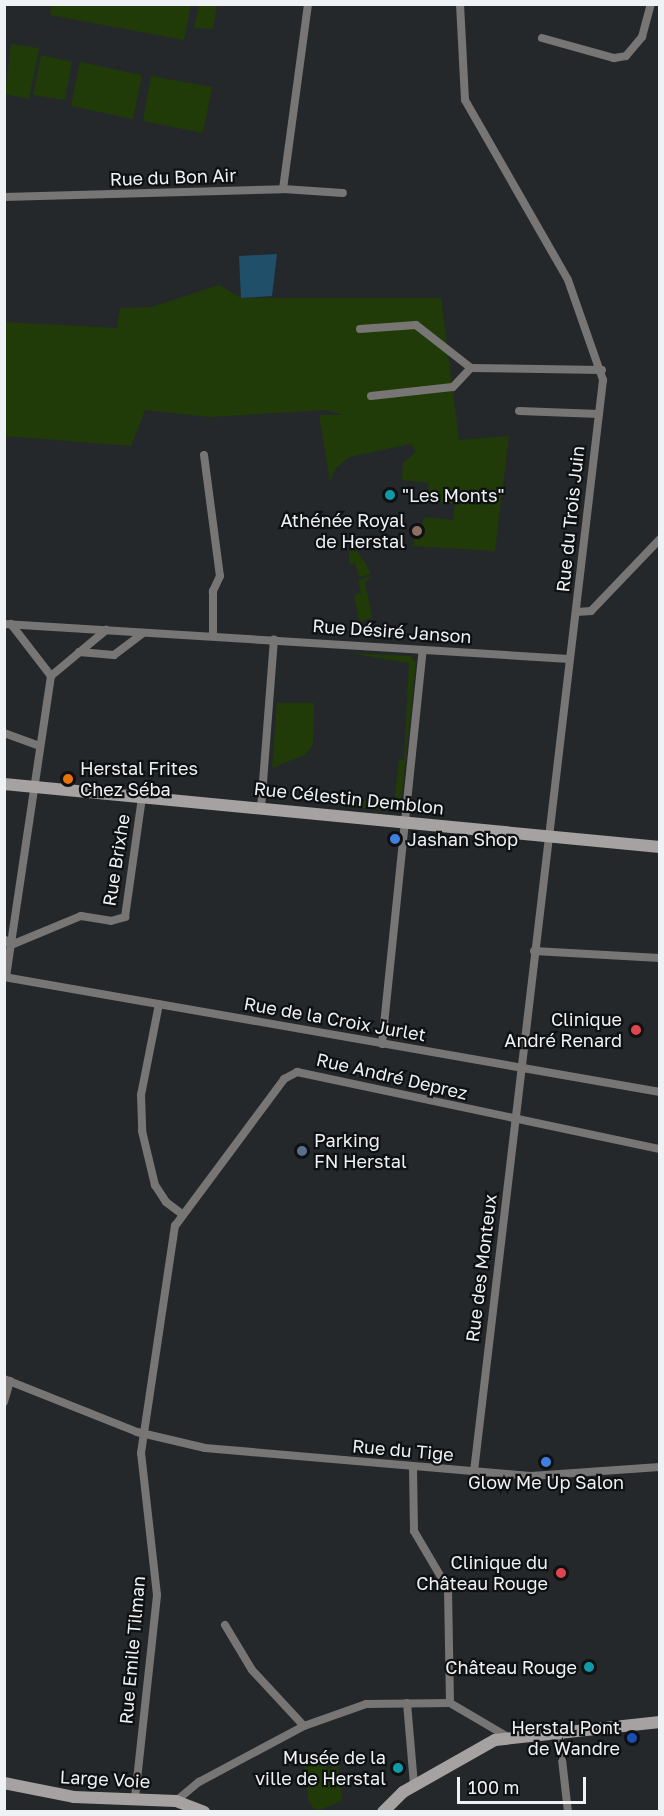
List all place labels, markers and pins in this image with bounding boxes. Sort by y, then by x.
place label: "Les Monts" [402,484,505,506]
marker: "Les Monts" [383,488,397,502]
place label: Athénée Royal de Herstal [281,510,405,552]
marker: Athénée Royal de Herstal [410,524,424,538]
place label: Herstal Frites Chez Séba [80,758,198,800]
marker: Herstal Frites Chez Séba [61,772,75,786]
place label: Jashan Shop [407,828,518,850]
marker: Jashan Shop [388,832,402,846]
place label: Clinique André Renard [504,1009,622,1052]
marker: Clinique André Renard [627,1021,645,1039]
place label: Parking FN Herstal [314,1130,407,1172]
marker: Parking FN Herstal [295,1144,309,1158]
marker: Glow Me Up Salon [539,1455,553,1469]
place label: Glow Me Up Salon [468,1471,624,1493]
place label: Clinique du Château Rouge [416,1552,548,1594]
marker: Clinique du Château Rouge [552,1564,570,1582]
place label: Château Rouge [445,1656,577,1678]
marker: Château Rouge [582,1660,596,1674]
place label: Herstal Pont de Wandre [511,1717,620,1760]
marker: Herstal Pont de Wandre [625,1731,639,1745]
place label: Musée de la ville de Herstal [255,1747,386,1790]
marker: Musée de la ville de Herstal [391,1761,405,1775]

